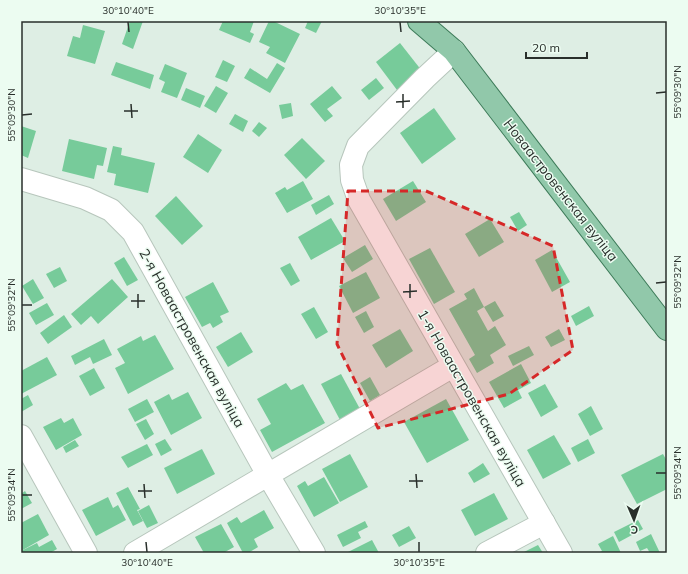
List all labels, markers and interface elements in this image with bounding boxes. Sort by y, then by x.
text: 30°10'40"E [102,4,154,17]
text: 30°10'35"E [374,4,426,17]
scale bar [526,34,587,60]
text: 20 m [532,40,560,55]
text: 55°09'30"N [671,65,684,119]
text: 55°09'30"N [5,88,18,142]
street label: Новаастровенская вуліца [500,115,622,265]
street label: 2-я Новаастровенская вуліца [135,245,249,431]
text: 55°09'32"N [671,255,684,309]
text: 55°09'32"N [5,278,18,332]
street label: 1-я Новаастровенская вуліца [414,306,530,490]
text: 55°09'34"N [671,446,684,500]
text: 55°09'34"N [5,468,18,522]
north arrow [614,500,654,540]
text: С [630,523,638,537]
text: 30°10'40"E [121,556,173,569]
text: 30°10'35"E [393,556,445,569]

